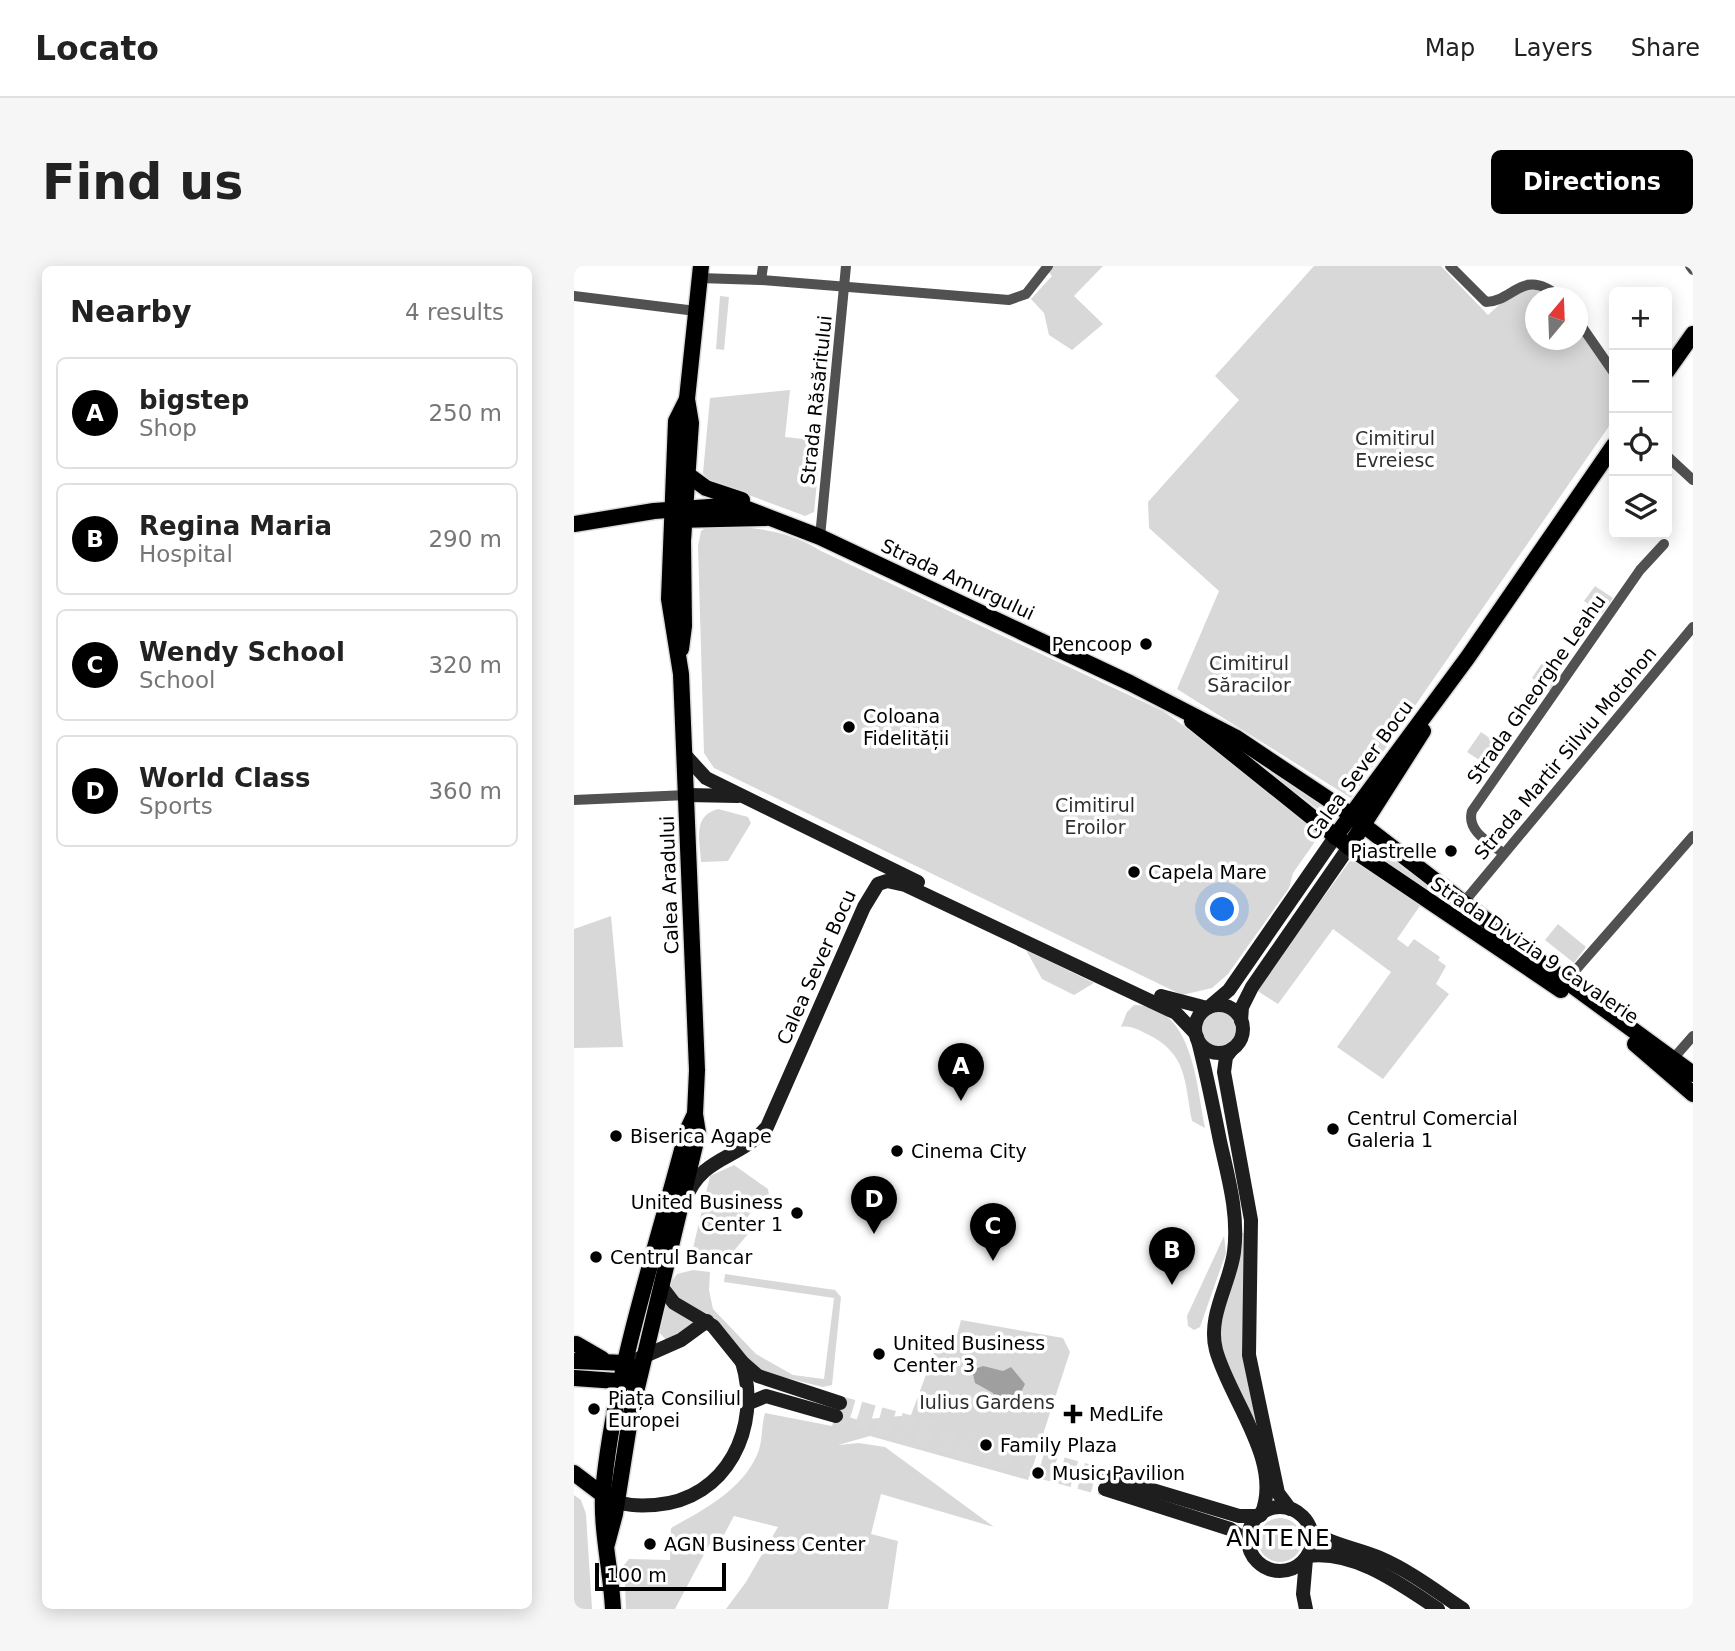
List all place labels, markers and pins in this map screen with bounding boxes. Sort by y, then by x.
place label: Pencoop [1052,633,1132,655]
marker: Pencoop [1138,636,1154,652]
place label: Coloana Fidelității [863,705,949,750]
marker: Coloana Fidelității [841,719,857,735]
place label: Piastrelle [1350,840,1437,862]
marker: Piastrelle [1443,843,1459,859]
place label: Capela Mare [1148,861,1267,883]
marker: Capela Mare [1126,864,1142,880]
pin: A [938,1043,984,1101]
place label: Centrul Comercial Galeria 1 [1347,1107,1518,1151]
marker: Centrul Comercial Galeria 1 [1325,1121,1341,1137]
place label: Biserica Agape [630,1125,772,1147]
marker: Biserica Agape [608,1128,624,1144]
place label: Cinema City [911,1140,1027,1162]
marker: Cinema City [889,1143,905,1159]
pin: D [851,1176,897,1234]
place label: United Business Center 1 [631,1191,783,1235]
pin: C [970,1203,1016,1261]
marker: United Business Center 1 [789,1205,805,1221]
pin: B [1149,1227,1195,1285]
place label: Centrul Bancar [610,1246,752,1268]
marker: Centrul Bancar [588,1249,604,1265]
place label: United Business Center 3 [893,1332,1045,1376]
marker: United Business Center 3 [871,1346,887,1362]
place label: Piața Consiliul Europei [608,1387,741,1431]
marker: Piața Consiliul Europei [586,1401,602,1417]
place label: MedLife [1089,1403,1163,1425]
marker: MedLife [1063,1404,1083,1424]
place label: Family Plaza [1000,1434,1117,1456]
marker: Family Plaza [978,1437,994,1453]
place label: Music Pavilion [1052,1462,1185,1484]
marker: Music Pavilion [1030,1465,1046,1481]
place label: AGN Business Center [664,1533,866,1555]
marker: AGN Business Center [642,1536,658,1552]

